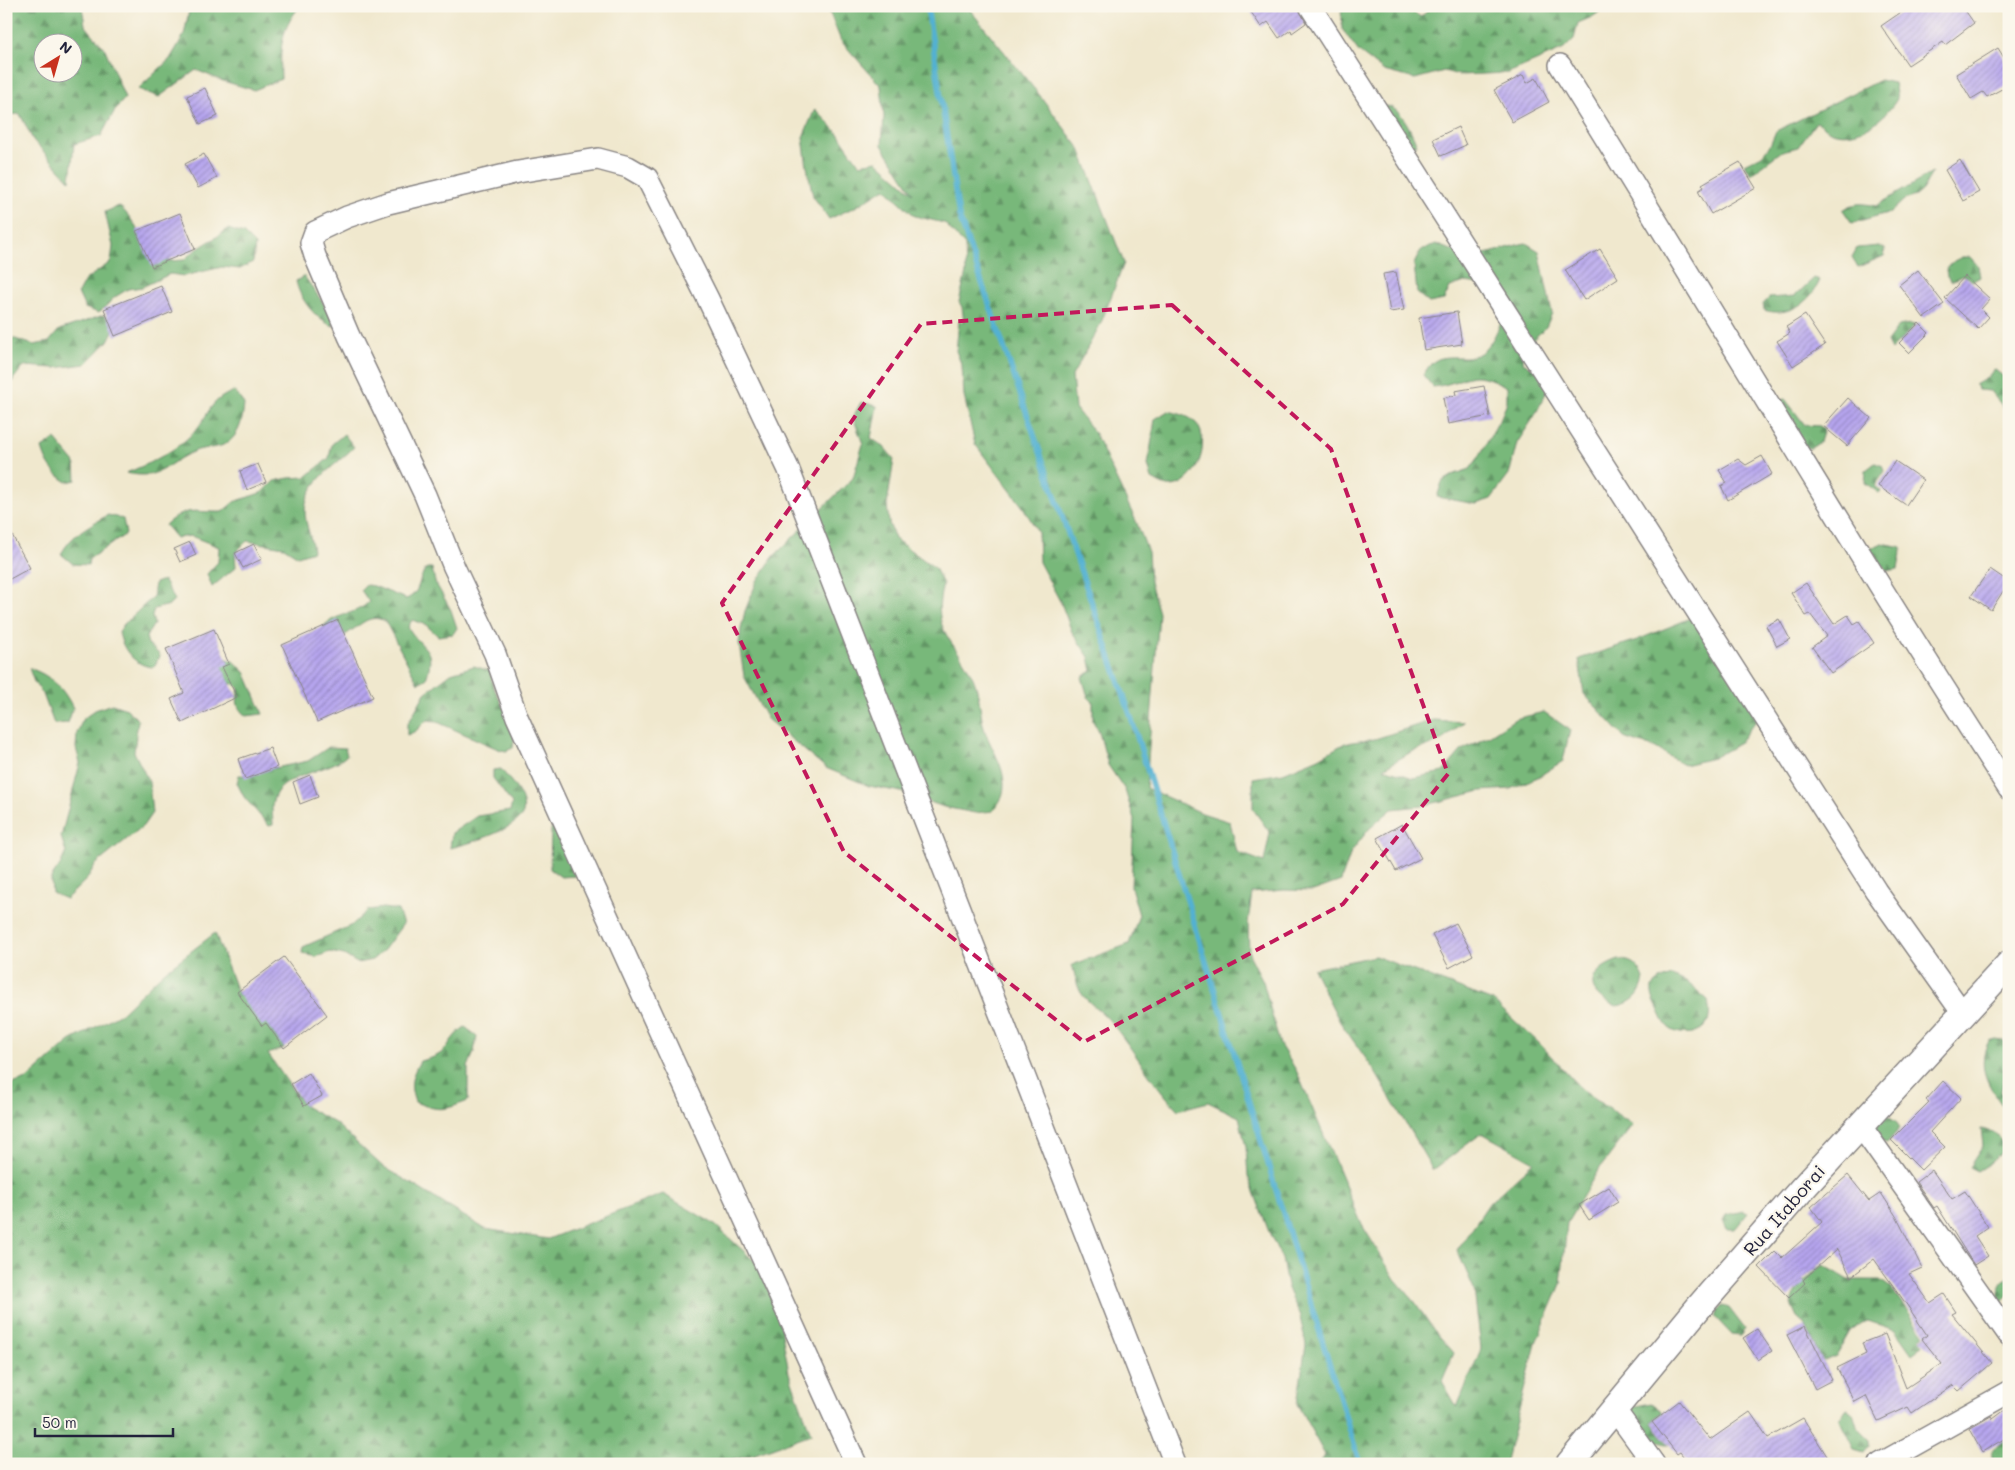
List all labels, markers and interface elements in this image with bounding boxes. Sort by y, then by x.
north arrow [32,32,82,82]
text: N [56,36,76,58]
street label: Rua Itaborai [1738,1159,1830,1261]
scale bar [35,1405,172,1437]
text: 50 m [42,1412,77,1432]

